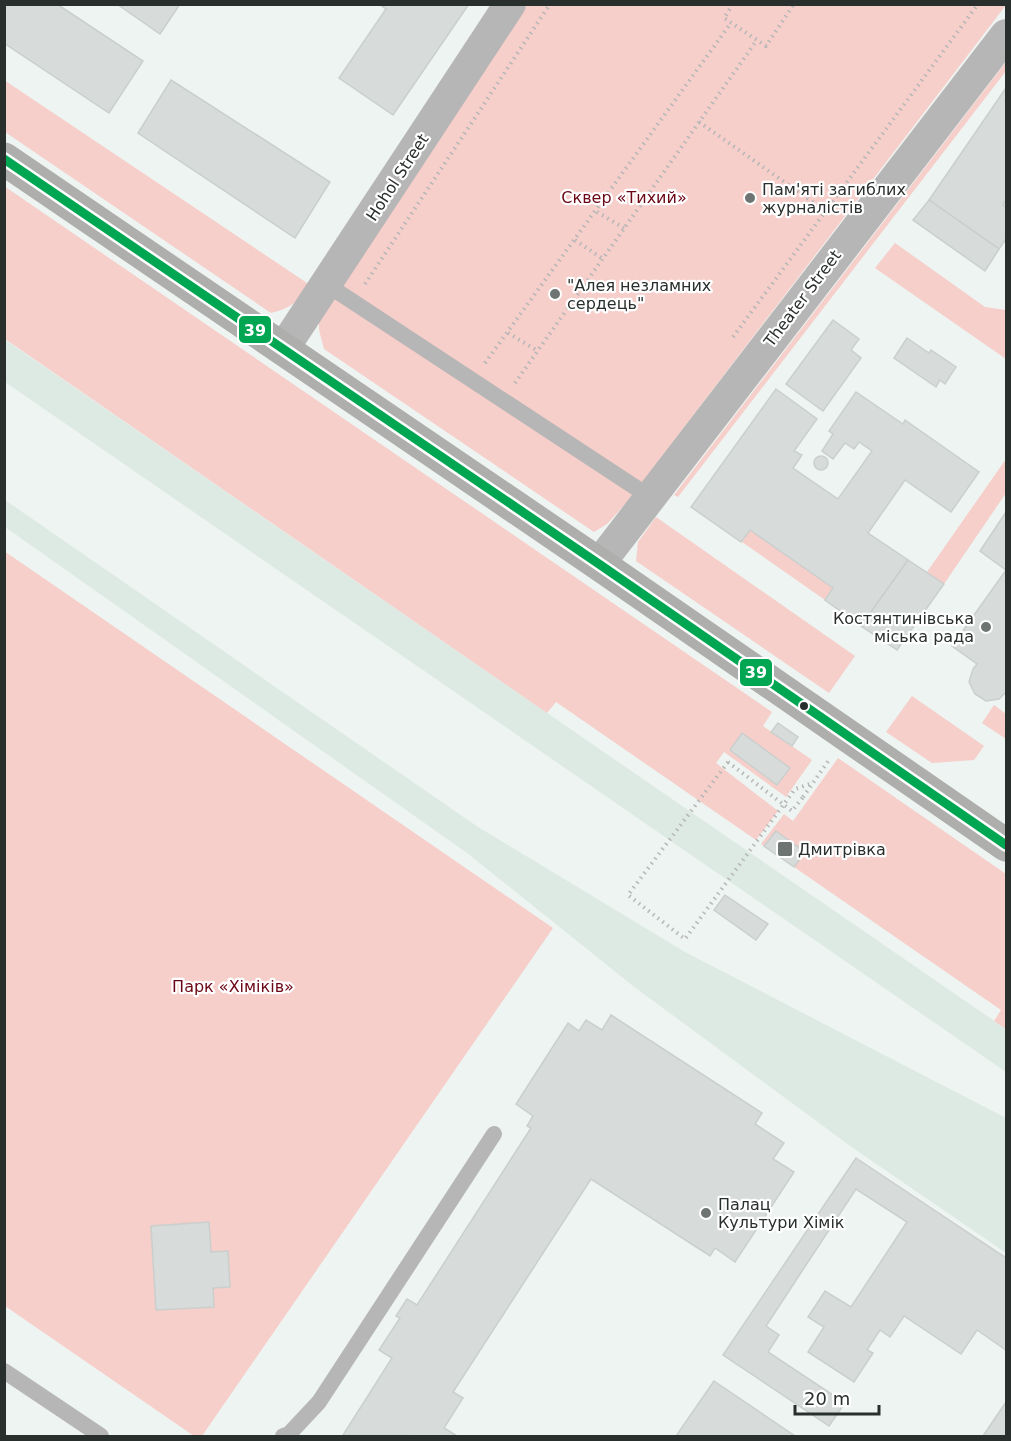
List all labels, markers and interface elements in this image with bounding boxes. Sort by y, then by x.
street label: Hohol Street [362,130,433,224]
place label: Пам'яті загиблих журналістів [762,180,906,217]
park label: Сквер «Тихий» [561,188,687,207]
marker: Пам'яті загиблих журналістів [743,191,757,205]
street label: Theater Street [759,246,845,351]
place label: "Алея незламних сердець" [567,276,711,313]
marker: "Алея незламних сердець" [548,287,562,301]
line badge: 39 [238,315,272,344]
text: 39 [244,321,266,340]
place label: Костянтинівська міська рада [833,609,974,646]
marker: Костянтинівська міська рада [979,620,993,634]
line badge: 39 [739,658,773,687]
text: 39 [745,663,767,682]
unlabelled marker [798,700,810,712]
marker: Дмитрівка [776,840,794,858]
place label: Дмитрівка [798,840,886,859]
park label: Парк «Хіміків» [172,977,294,996]
place label: Палац Культури Хімік [718,1195,845,1232]
marker: Палац Культури Хімік [699,1206,713,1220]
scale bar [795,1378,879,1416]
text: 20 m [804,1388,850,1409]

